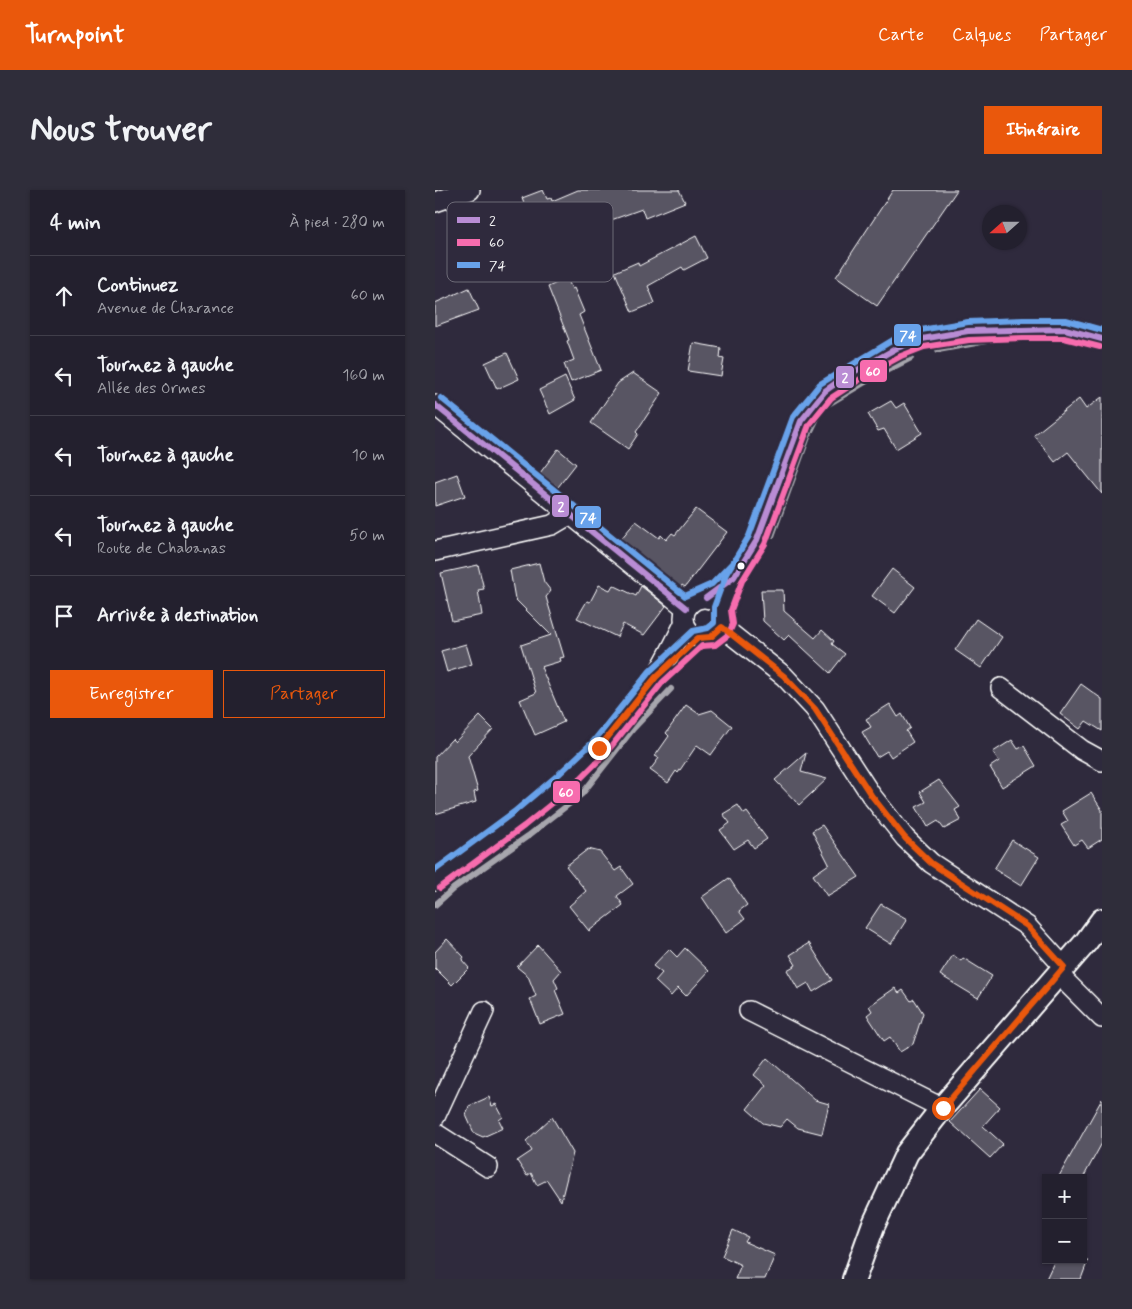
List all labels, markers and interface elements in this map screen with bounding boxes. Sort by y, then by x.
text: Turnpoint [25,20,125,51]
text: Carte [878,23,924,47]
text: Calques [952,23,1011,47]
text: Partager [1039,23,1107,47]
button: Itinéraire [984,106,1102,154]
text: Nous trouver [30,107,212,153]
legend [447,202,613,282]
north arrow [982,205,1027,250]
text: 4 min [50,209,101,237]
text: À pied · 280 m [289,212,385,233]
text: 2 [489,212,496,230]
text: 60 [489,234,504,252]
text: 74 [489,257,506,275]
text: Continuez [97,273,178,298]
icon: ahead [50,282,78,310]
text: 60 m [351,285,385,306]
text: Avenue de Charance [97,298,234,319]
line badge: 74 [893,323,922,347]
text: 74 [900,327,917,345]
text: Tournez à gauche [97,353,234,378]
line badge: 60 [859,359,888,383]
icon: left [50,362,78,390]
text: 60 [865,363,881,381]
text: 160 m [342,365,385,386]
line badge: 2 [835,365,855,389]
text: 2 [842,369,849,387]
text: Allée des Ormes [97,378,206,399]
icon: left [50,442,78,470]
text: Tournez à gauche [97,443,234,468]
text: 10 m [352,445,385,466]
line badge: 2 [551,494,570,518]
text: 2 [558,498,565,516]
line badge: 74 [574,505,602,529]
text: 74 [580,509,597,527]
text: Tournez à gauche [97,513,234,538]
icon: left [50,522,78,550]
text: 50 m [349,525,385,546]
text: Route de Chabanas [97,538,226,559]
unlabelled marker [736,561,746,571]
icon: arrive [50,602,78,630]
text: Arrivée à destination [97,603,258,628]
button: Enregistrer [50,670,213,718]
button: Partager [223,670,385,718]
route end [588,737,611,760]
line badge: 60 [552,780,581,804]
text: 60 [558,784,574,802]
route start [932,1097,955,1120]
map controls [1042,1174,1087,1264]
button: + [1042,1174,1087,1219]
button: − [1042,1219,1087,1264]

